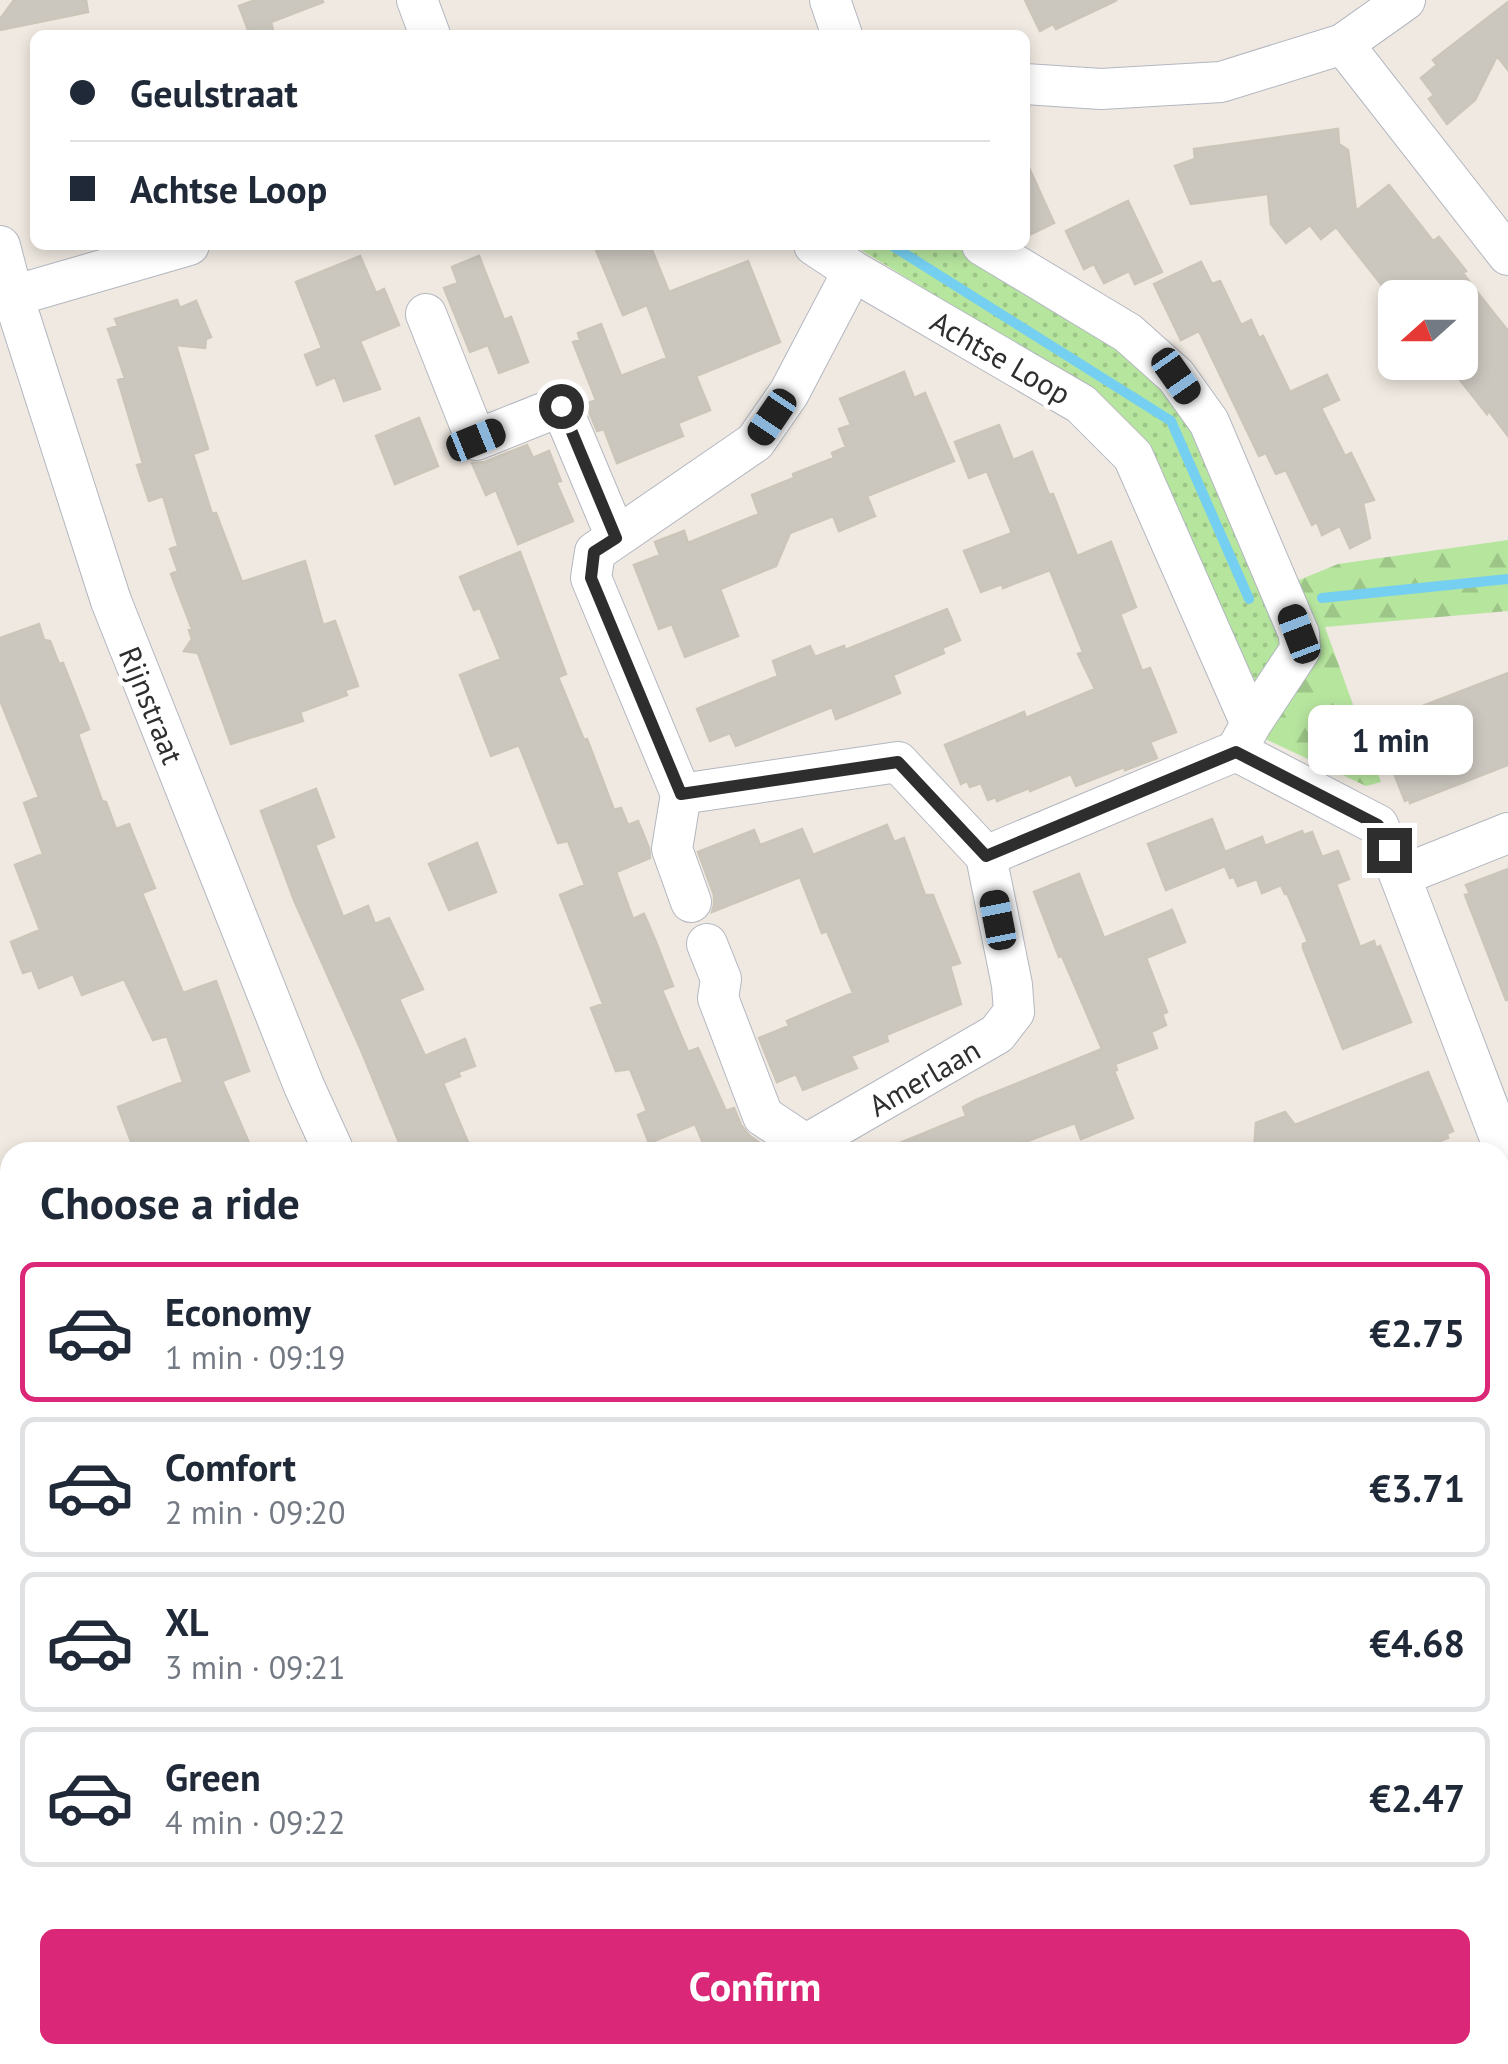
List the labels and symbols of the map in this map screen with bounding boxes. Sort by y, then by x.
north arrow [1378,280,1478,380]
street label: Achtse Loop [924,301,1078,413]
car [1147,343,1205,409]
route start [539,384,584,429]
car [743,384,801,450]
car [443,415,509,465]
car [1274,601,1324,667]
street label: Rijnstraat [111,641,193,769]
callout: 1 min [1306,705,1472,775]
route end [1367,828,1412,873]
car [978,888,1018,952]
street label: Amerlaan [861,1030,987,1124]

